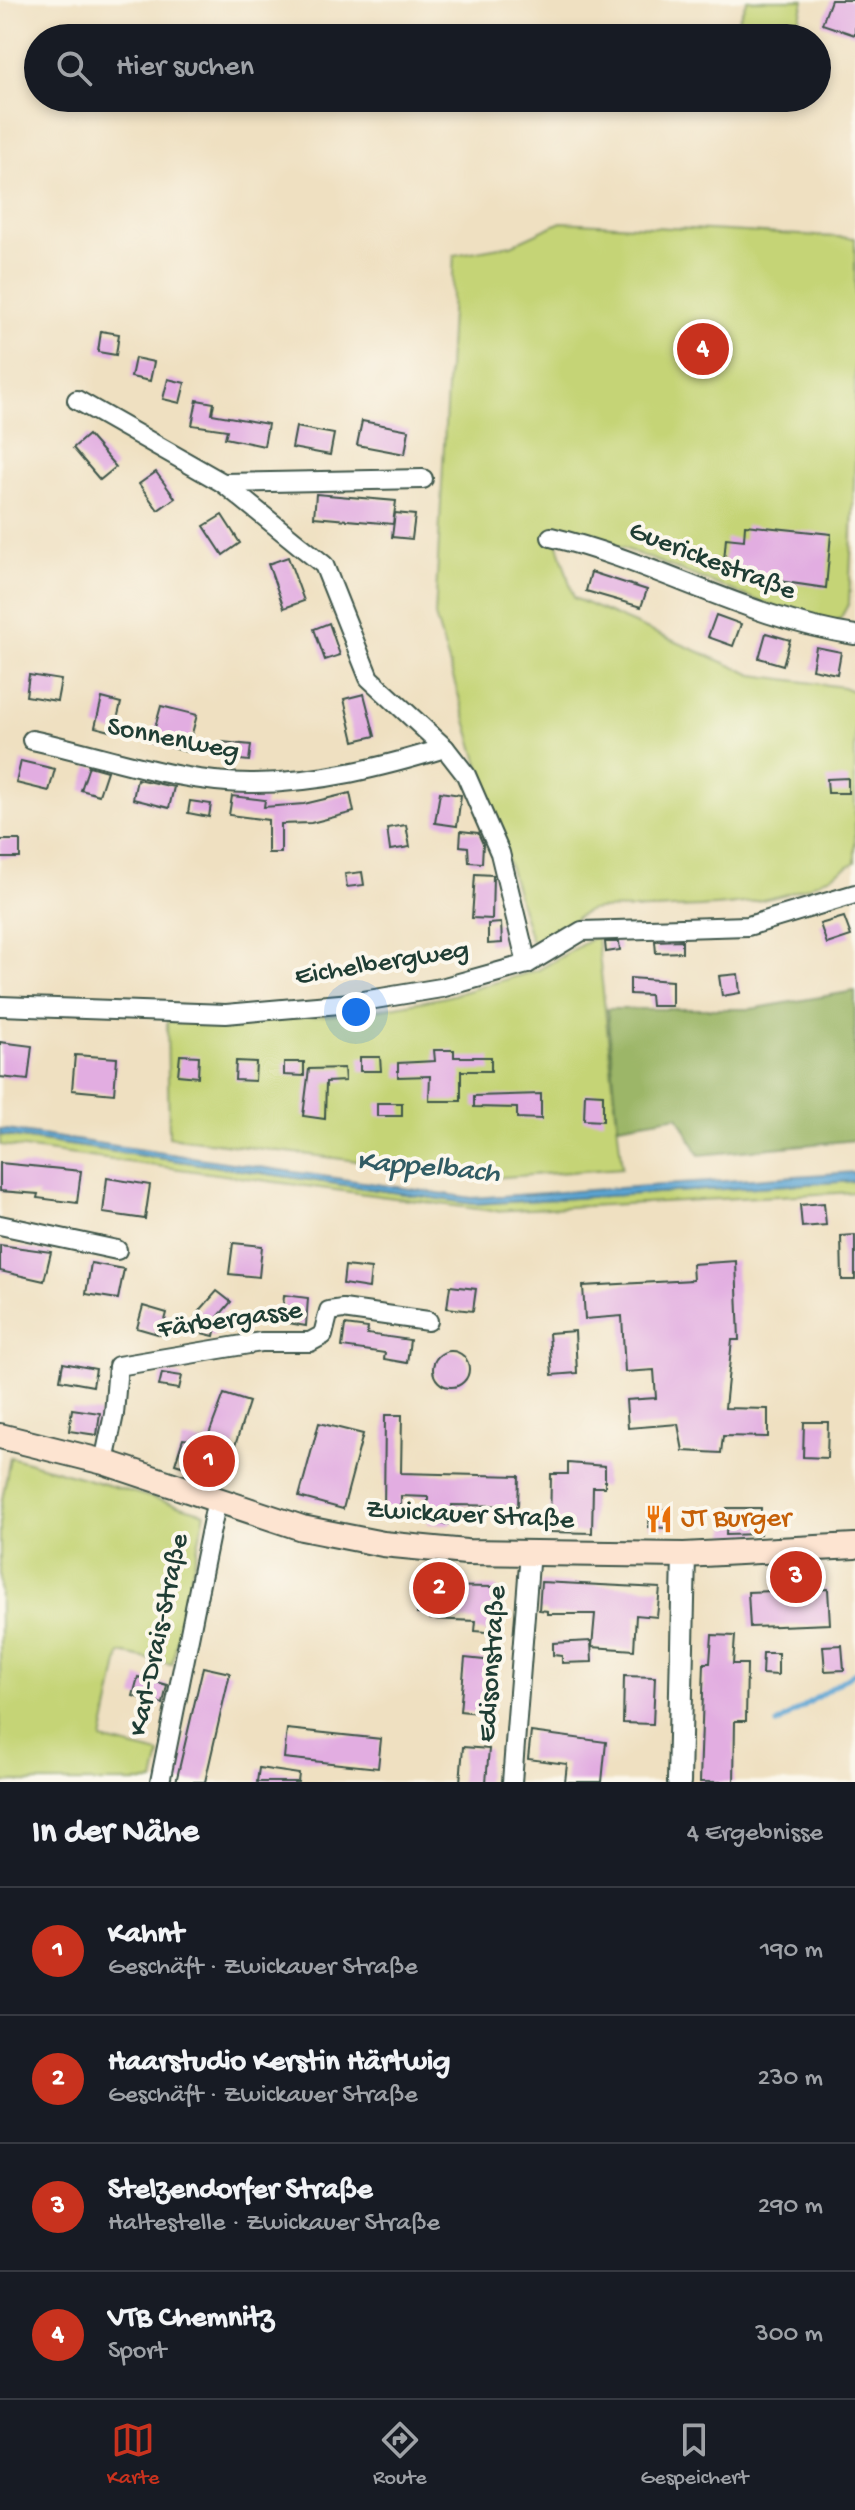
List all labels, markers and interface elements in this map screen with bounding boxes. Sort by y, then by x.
search box [24,24,831,112]
icon: search [52,46,96,90]
text: Hier suchen [116,51,254,86]
pin: 4 [677,319,729,379]
street label: Guerickestraße [624,515,801,609]
street label: Sonnenweg [104,711,242,769]
street label: Eichelbergweg [293,934,471,994]
your location [336,992,376,1032]
water label: Kappelbach [355,1145,502,1193]
street label: Färbergasse [155,1294,305,1348]
pin: 1 [183,1431,235,1491]
street label: Zwickauer Straße [365,1494,576,1538]
place label: JT Burger [681,1503,793,1536]
restaurant icon: JT Burger [644,1504,674,1534]
street label: Karl-Drais-Straße [122,1530,198,1739]
pin: 3 [770,1547,822,1607]
pin: 2 [413,1558,465,1618]
street label: Edisonstraße [471,1584,515,1743]
text: In der Nähe [32,1814,199,1854]
text: 4 Ergebnisse [687,1819,823,1850]
text: Kahnt [108,1918,184,1953]
text: 1 [53,1936,63,1967]
text: 190 m [760,1936,823,1967]
text: Geschäft · Zwickauer Straße [108,1953,418,1984]
text: Haarstudio Kerstin Härtwig [108,2046,450,2081]
text: 2 [52,2064,64,2095]
text: 230 m [757,2064,823,2095]
text: Geschäft · Zwickauer Straße [108,2081,418,2112]
text: Stelzendorfer Straße [108,2174,373,2209]
text: 3 [51,2192,65,2223]
text: 290 m [758,2192,823,2223]
text: Haltestelle · Zwickauer Straße [108,2209,440,2240]
text: VTB Chemnitz [108,2302,274,2337]
text: 4 [52,2320,64,2351]
text: 300 m [755,2320,823,2351]
text: Sport [108,2337,166,2368]
tab: Karte [107,2418,159,2492]
tab: Route [373,2418,427,2492]
tab: Gespeichert [640,2418,748,2492]

